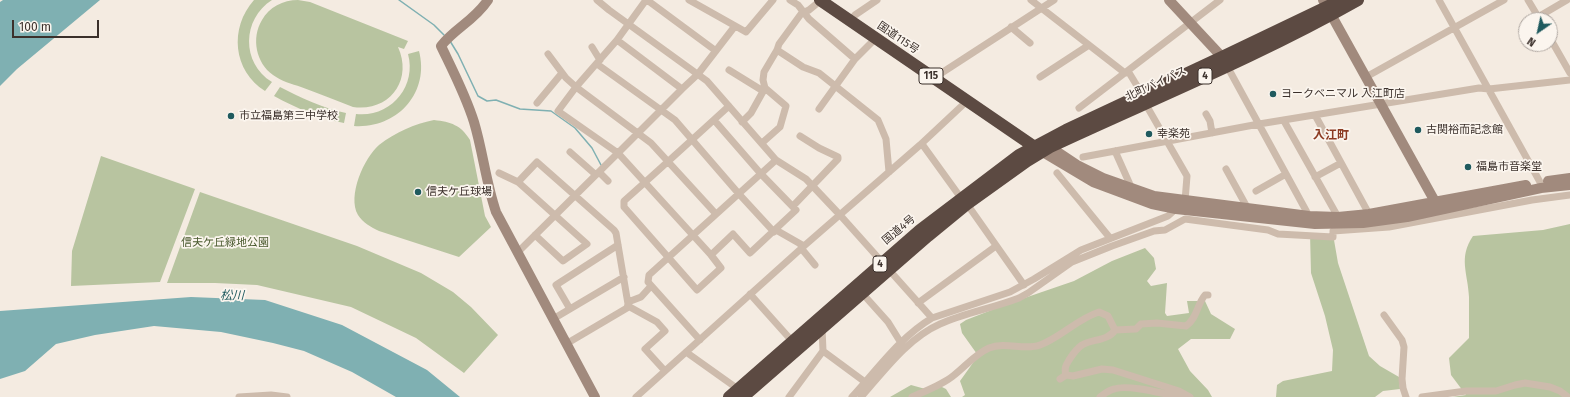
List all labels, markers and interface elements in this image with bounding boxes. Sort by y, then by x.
scale bar [14,12,101,38]
north arrow [1518,12,1558,52]
street label: 国道115号 [874,19,922,57]
text: 100 m [19,20,51,34]
text: N [1525,34,1538,49]
street label: 北町バイパス [1123,64,1189,104]
road number: 115 [919,68,943,84]
road number: 4 [1198,68,1212,84]
place label: ヨークベニマル 入江町店 [1281,87,1405,101]
marker: ヨークベニマル 入江町店 [1268,89,1278,99]
place label: 市立福島第三中学校 [239,109,338,123]
marker: 市立福島第三中学校 [226,111,236,121]
place label: 古関裕而記念館 [1426,123,1503,137]
marker: 古関裕而記念館 [1413,125,1423,135]
place label: 幸楽苑 [1157,127,1190,141]
marker: 幸楽苑 [1144,129,1154,139]
district label: 入江町 [1313,129,1349,143]
place label: 福島市音楽堂 [1476,160,1542,174]
marker: 福島市音楽堂 [1463,162,1473,172]
place label: 信夫ケ丘球場 [426,185,492,199]
marker: 信夫ケ丘球場 [413,187,423,197]
street label: 国道4号 [880,212,918,248]
park label: 信夫ケ丘緑地公園 [181,236,269,250]
road number: 4 [873,256,887,272]
water label: 松川 [220,289,244,303]

